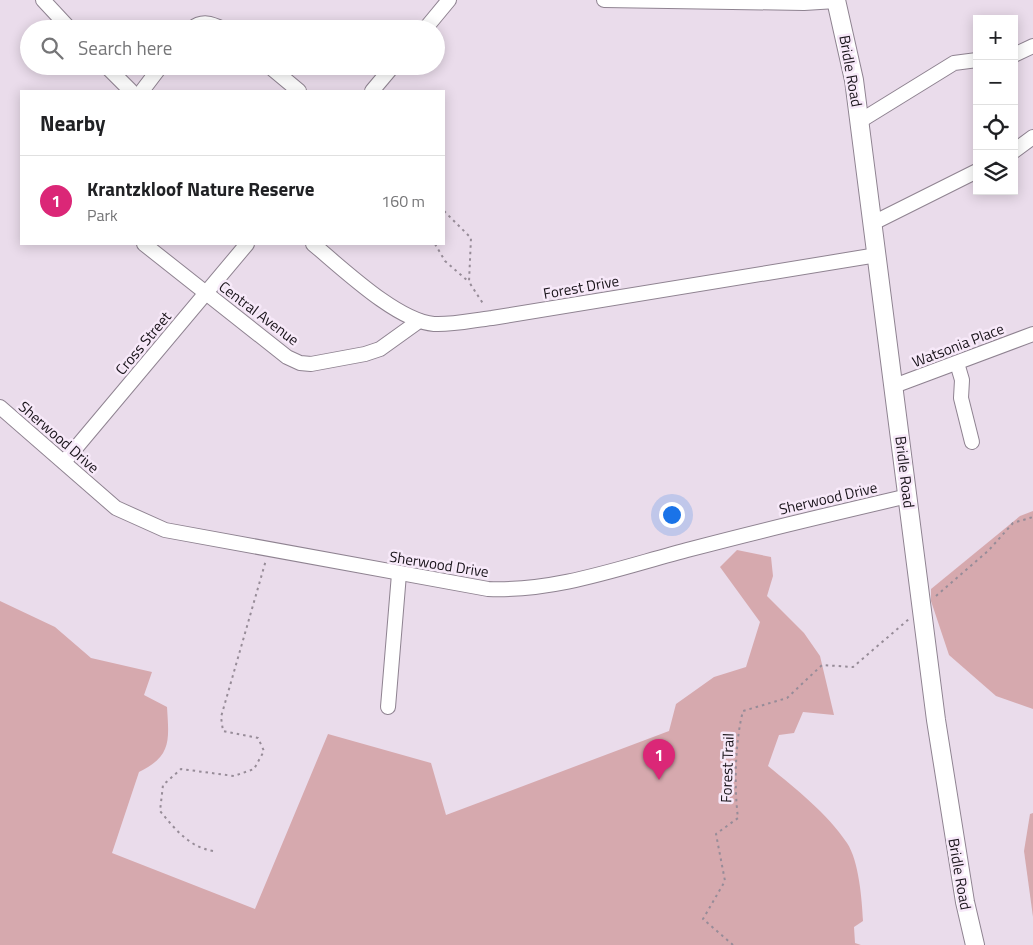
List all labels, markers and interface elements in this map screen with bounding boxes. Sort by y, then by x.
map controls [973,15,1018,195]
button: + [973,15,1018,60]
search box [20,20,445,75]
text: Search here [78,33,172,62]
street label: Bridle Road [833,33,869,109]
icon: search [38,34,66,62]
button: − [973,60,1018,105]
button: locate [973,105,1018,150]
text: Nearby [40,107,105,139]
button: layers [973,150,1018,195]
text: Krantzkloof Nature Reserve [87,174,314,203]
text: 1 [52,189,60,213]
text: 160 m [381,189,425,213]
text: Park [87,203,118,227]
street label: Forest Drive [541,269,621,305]
street label: Central Avenue [214,275,304,351]
street label: Cross Street [109,306,177,380]
street label: Watsonia Place [909,317,1007,373]
street label: Sherwood Drive [14,395,104,479]
street label: Bridle Road [889,435,921,509]
street label: Sherwood Drive [777,476,879,520]
your location [659,502,685,528]
street label: Sherwood Drive [388,545,490,583]
street label: Forest Trail [714,733,740,803]
pin: 1 [643,739,675,780]
street label: Bridle Road [942,836,978,912]

